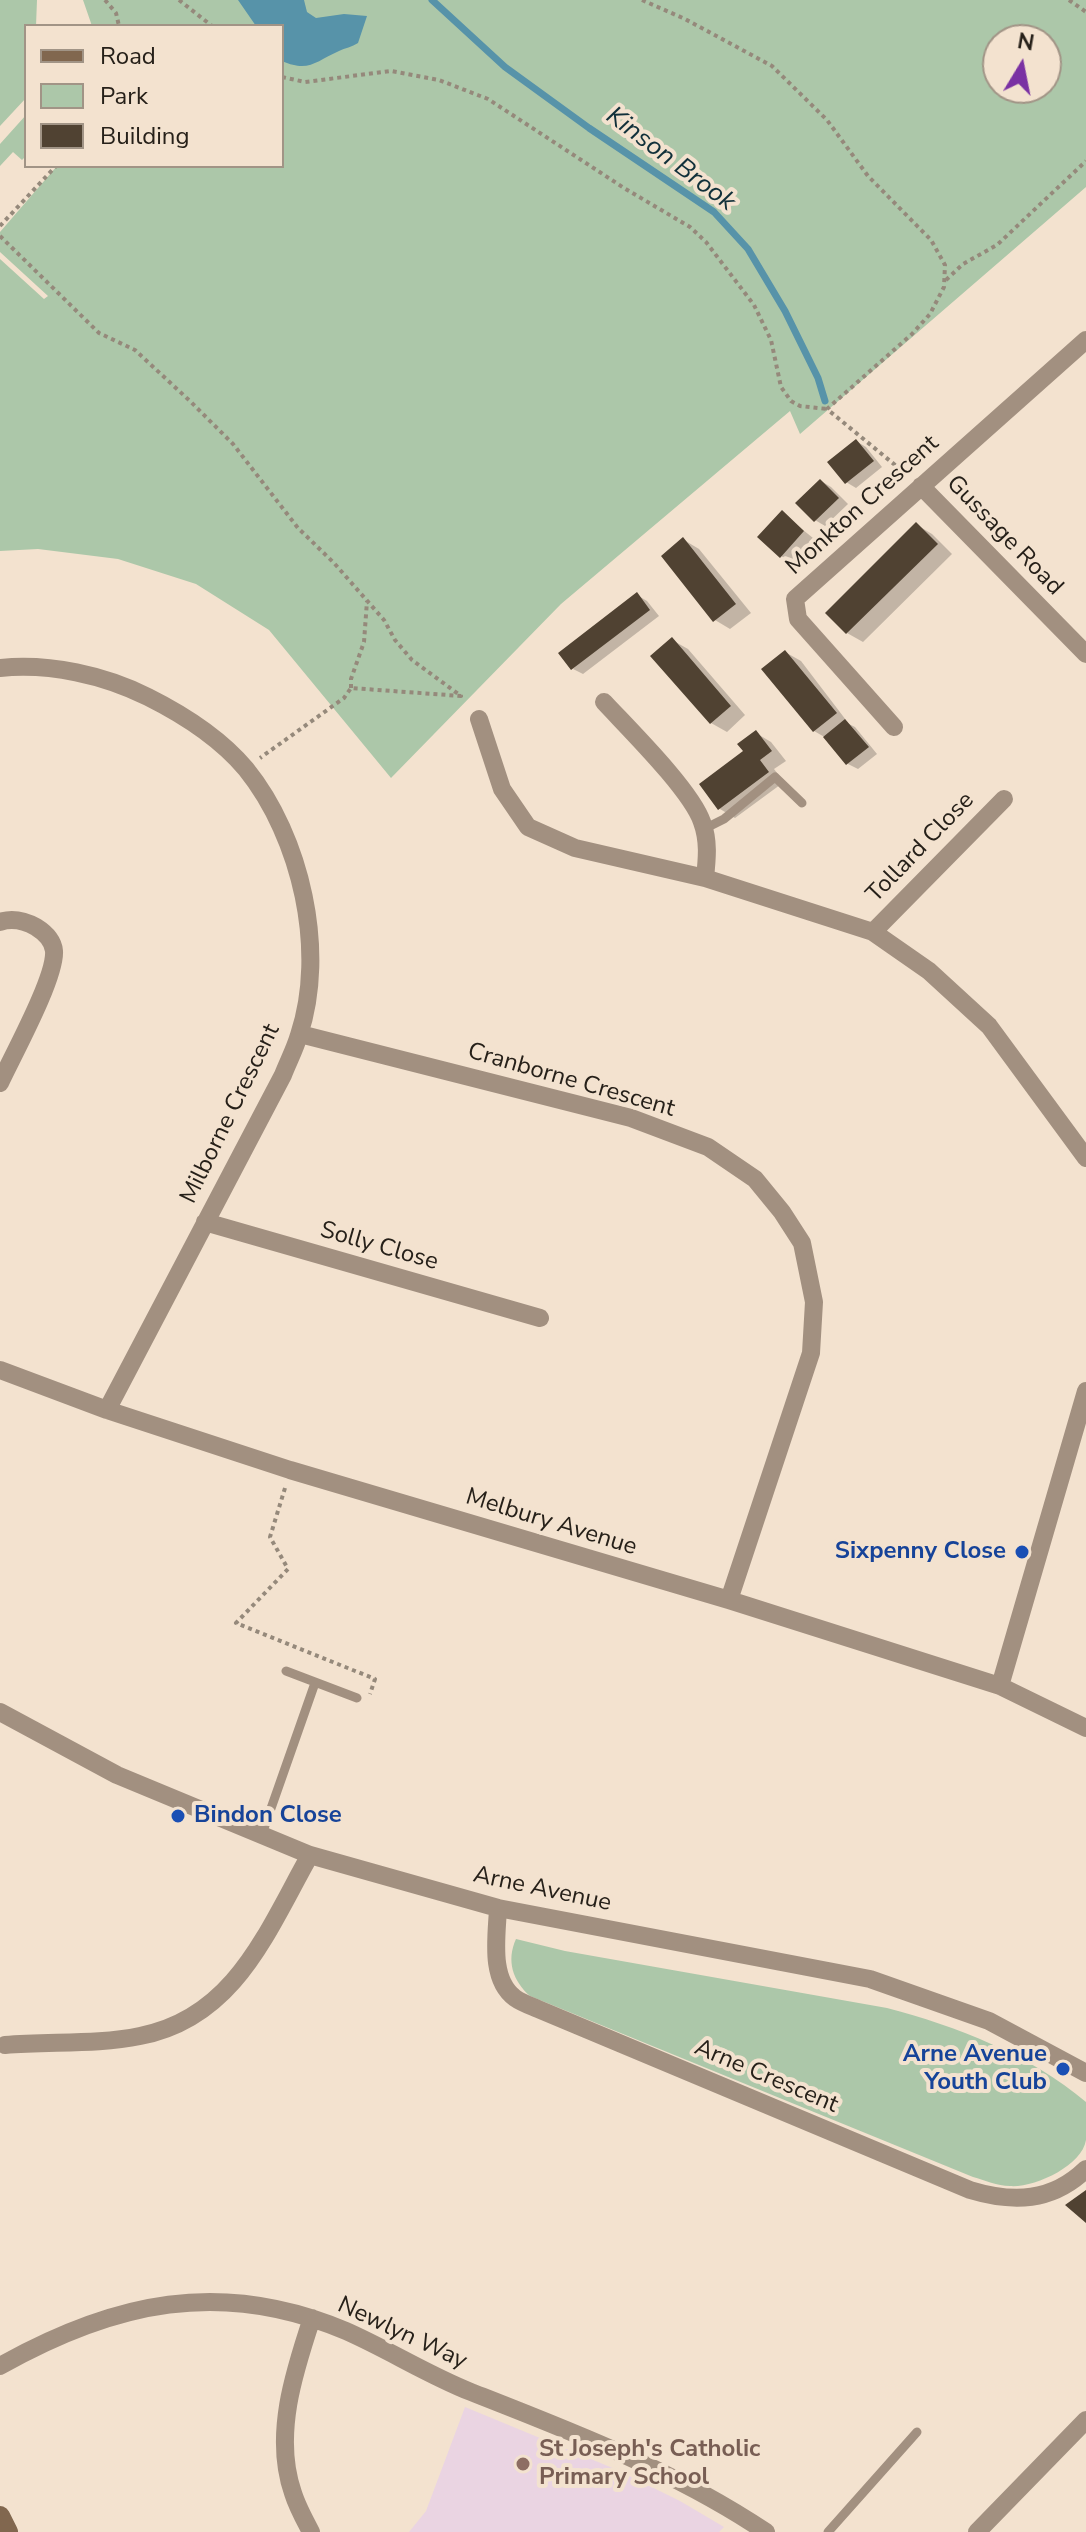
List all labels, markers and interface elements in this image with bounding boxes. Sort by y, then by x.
legend [24,24,284,168]
north arrow [982,24,1062,104]
text: N [1015,26,1037,59]
text: Road [100,40,156,72]
text: Park [100,80,148,112]
water label: Kinson Brook [599,101,741,219]
text: Building [100,120,190,152]
street label: Monkton Crescent [781,430,945,582]
street label: Gussage Road [940,470,1068,602]
street label: Tollard Close [861,787,981,909]
street label: Milborne Crescent [175,1019,287,1209]
street label: Cranborne Crescent [464,1038,678,1124]
street label: Solly Close [317,1216,441,1278]
street label: Melbury Avenue [462,1483,640,1563]
place label: Sixpenny Close [835,1538,1006,1566]
marker: Sixpenny Close [1013,1543,1031,1561]
place label: Bindon Close [194,1802,342,1830]
marker: Bindon Close [169,1807,187,1825]
street label: Arne Avenue [470,1861,614,1919]
street label: Arne Crescent [690,2034,842,2120]
place label: Arne Avenue Youth Club [903,2041,1047,2097]
marker: Arne Avenue Youth Club [1054,2060,1072,2078]
street label: Newlyn Way [333,2291,471,2377]
place label: St Joseph's Catholic Primary School [539,2436,760,2492]
marker: St Joseph's Catholic Primary School [514,2455,532,2473]

